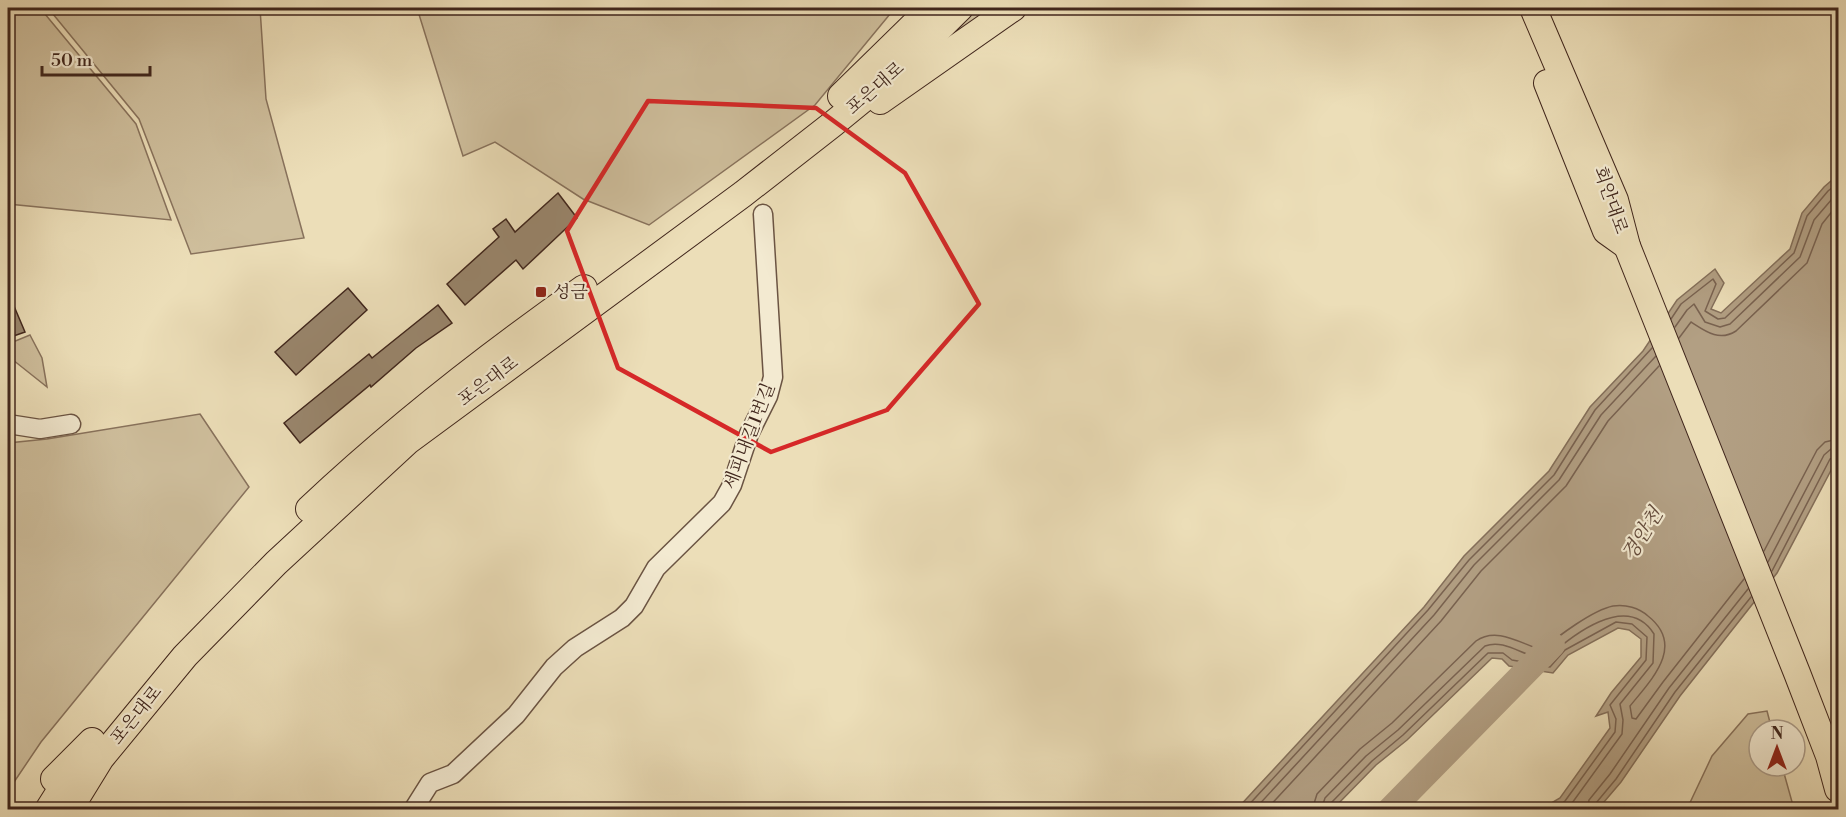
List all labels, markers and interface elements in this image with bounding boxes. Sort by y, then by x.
scale bar [42,39,150,77]
text: 50 m [51,49,93,72]
street label: 포은대로 [842,57,909,120]
street label: 회안대로 [1588,164,1633,237]
place label: 성금 [553,281,588,304]
marker: 성금 [534,285,548,299]
street label: 포은대로 [454,351,523,412]
street label: 세피내길1번길 [719,380,780,493]
water label: 경안천 [1617,502,1670,566]
street label: 포은대로 [106,681,167,750]
north arrow [1747,718,1807,778]
text: N [1771,724,1784,744]

